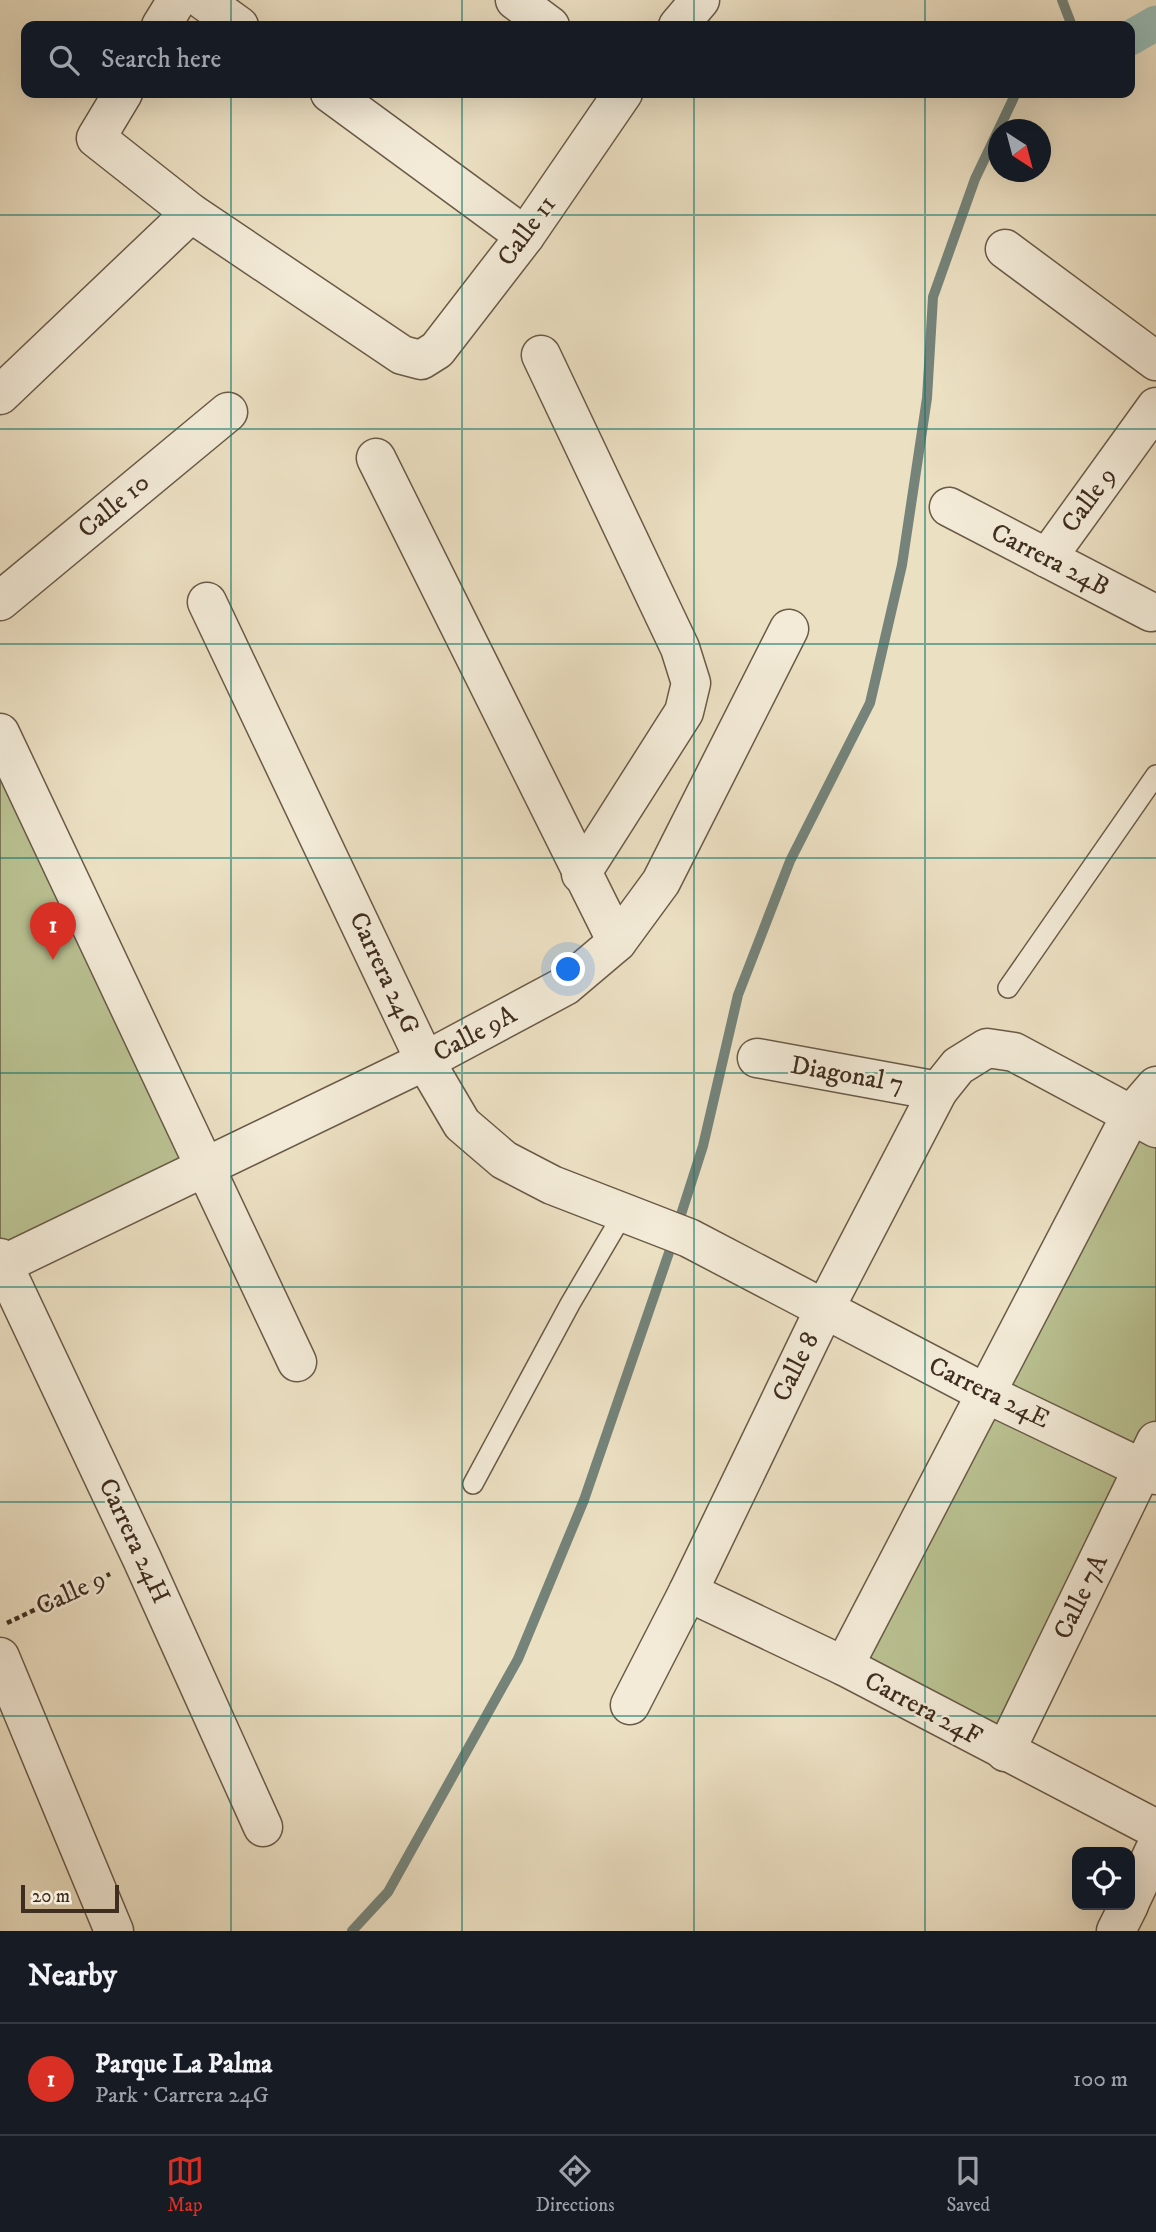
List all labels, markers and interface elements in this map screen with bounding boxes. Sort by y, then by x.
search box [21,21,1135,98]
icon: search [45,41,83,79]
text: Search here [101,43,221,76]
north arrow [988,119,1051,182]
street label: Calle 11 [490,189,564,273]
street label: Calle 9 [1054,461,1124,539]
street label: Calle 10 [71,466,157,546]
street label: Carrera 24B [985,516,1115,604]
pin: 1 [30,902,76,960]
street label: Carrera 24G [341,907,427,1039]
your location [551,952,585,986]
street label: Calle 9A [428,998,523,1070]
street label: Diagonal 7 [788,1049,906,1101]
street label: Calle 8 [765,1327,827,1407]
street label: Carrera 24E [923,1349,1055,1437]
street label: Carrera 24H [91,1473,177,1609]
street label: Calle 7A [1046,1549,1116,1645]
street label: Calle 9 [31,1563,111,1623]
street label: Carrera 24F [859,1664,987,1754]
map controls [1072,1847,1135,1910]
button: locate [1072,1847,1135,1910]
scale bar [21,1882,119,1914]
text: 20 m [32,1885,70,1908]
text: Nearby [28,1958,117,1995]
text: Parque La Palma [95,2048,272,2081]
text: 1 [47,2065,55,2094]
text: 100 m [1073,2065,1128,2094]
text: Park · Carrera 24G [95,2081,269,2110]
tab: Map [166,2152,204,2217]
tab: Directions [536,2152,615,2217]
tab: Saved [946,2152,990,2217]

